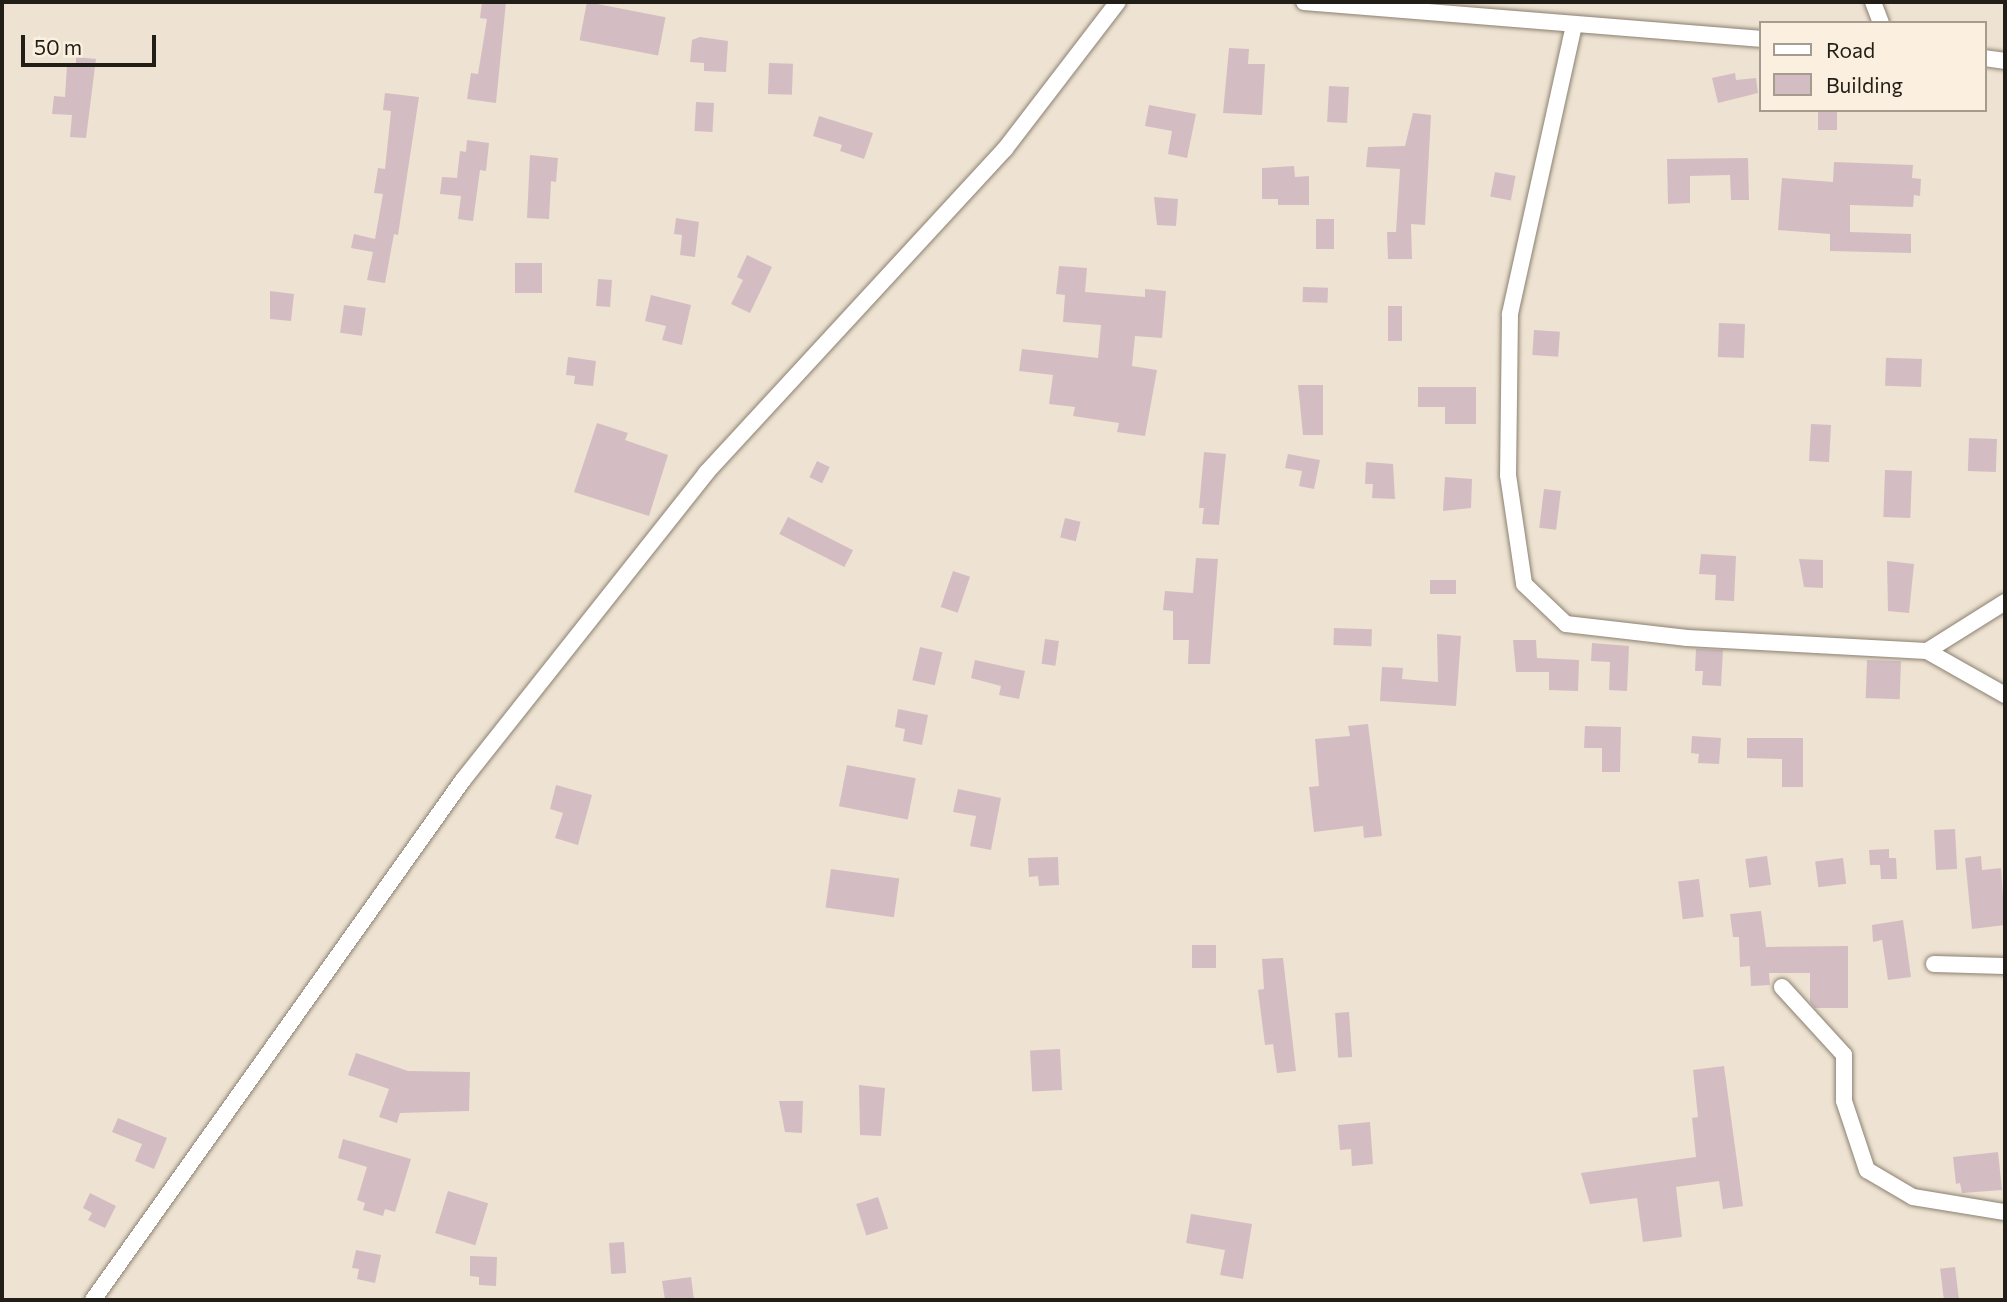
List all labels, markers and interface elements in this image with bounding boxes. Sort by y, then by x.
scale bar [24,21,159,65]
legend [1758,21,1986,112]
text: 50 m [34,34,82,59]
text: Road [1826,37,1875,62]
text: Building [1826,72,1903,97]

